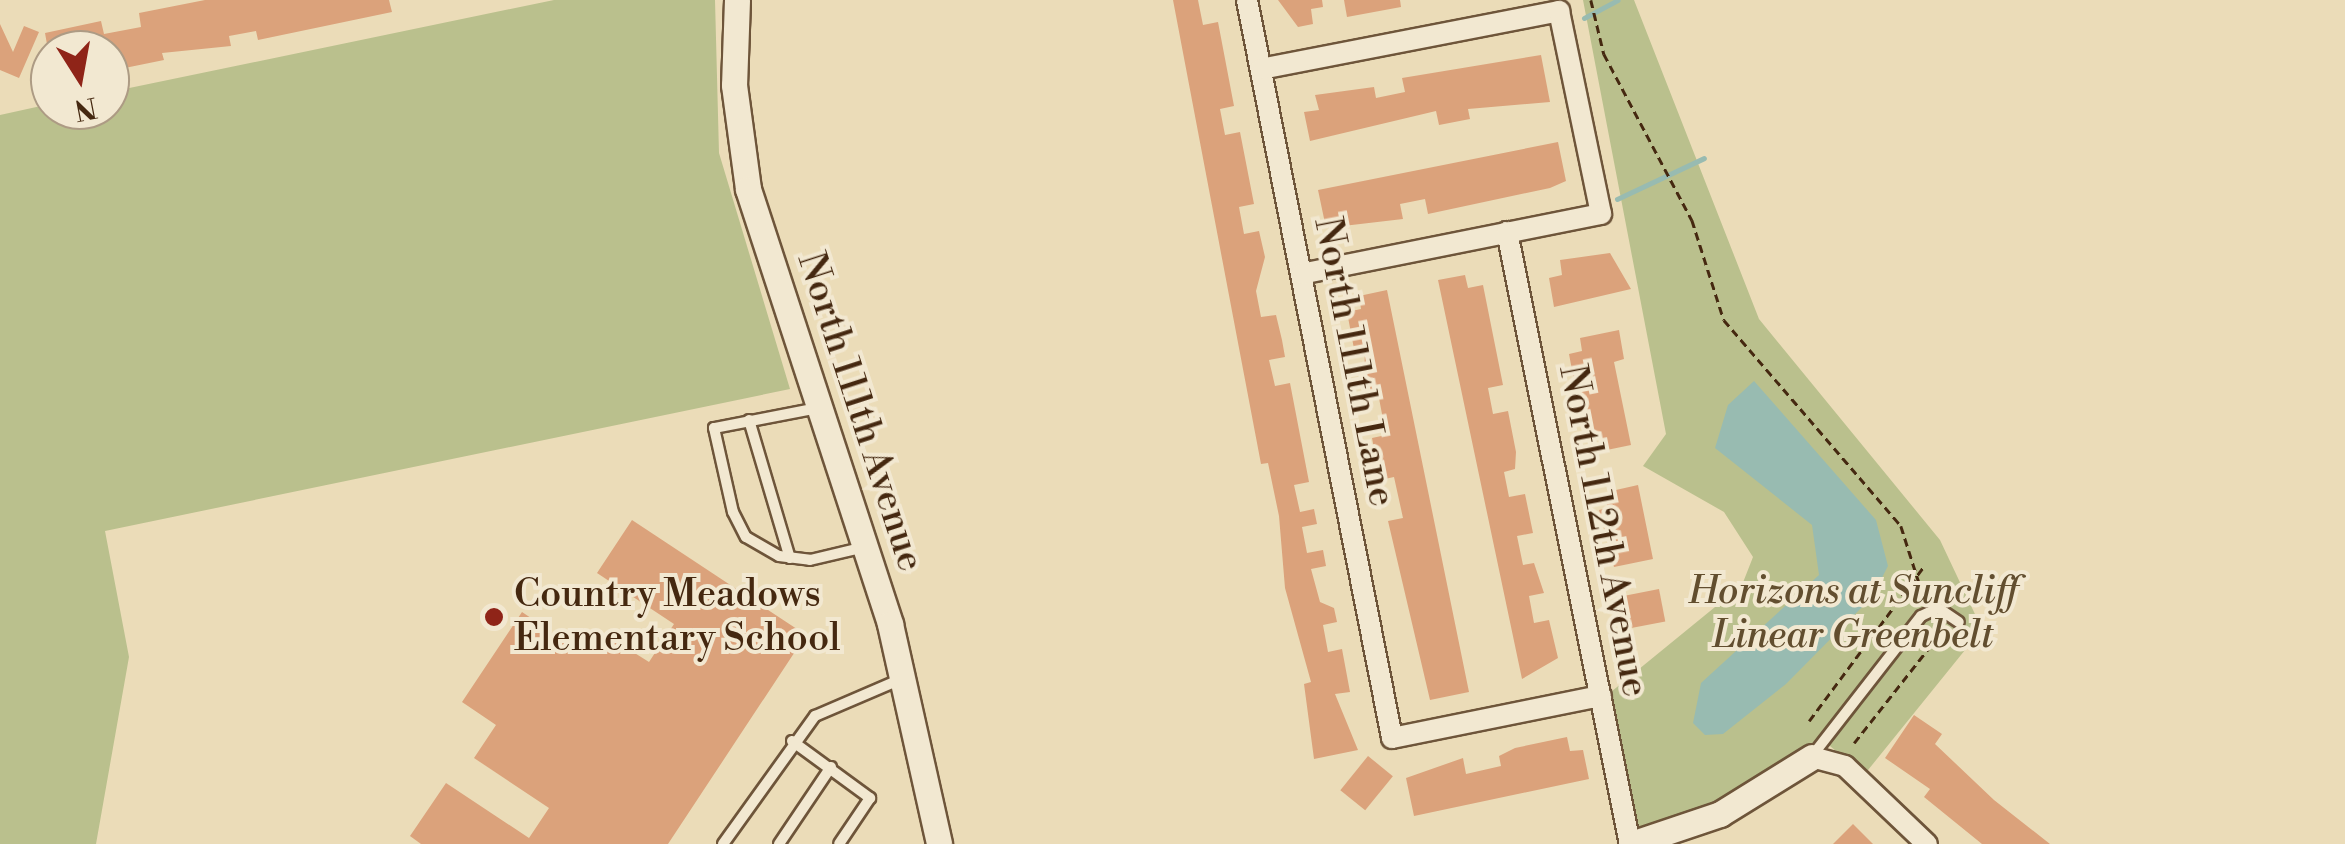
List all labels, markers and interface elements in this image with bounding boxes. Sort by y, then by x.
north arrow [30,30,130,130]
text: N [71,89,100,127]
street label: North 111th Lane [1304,214,1404,510]
street label: North 111th Avenue [787,247,933,577]
street label: North 112th Avenue [1548,361,1658,701]
park label: Horizons at Suncliff Linear Greenbelt [1688,569,2018,658]
place label: Country Meadows Elementary School [514,572,840,662]
marker: Country Meadows Elementary School [483,606,505,628]

